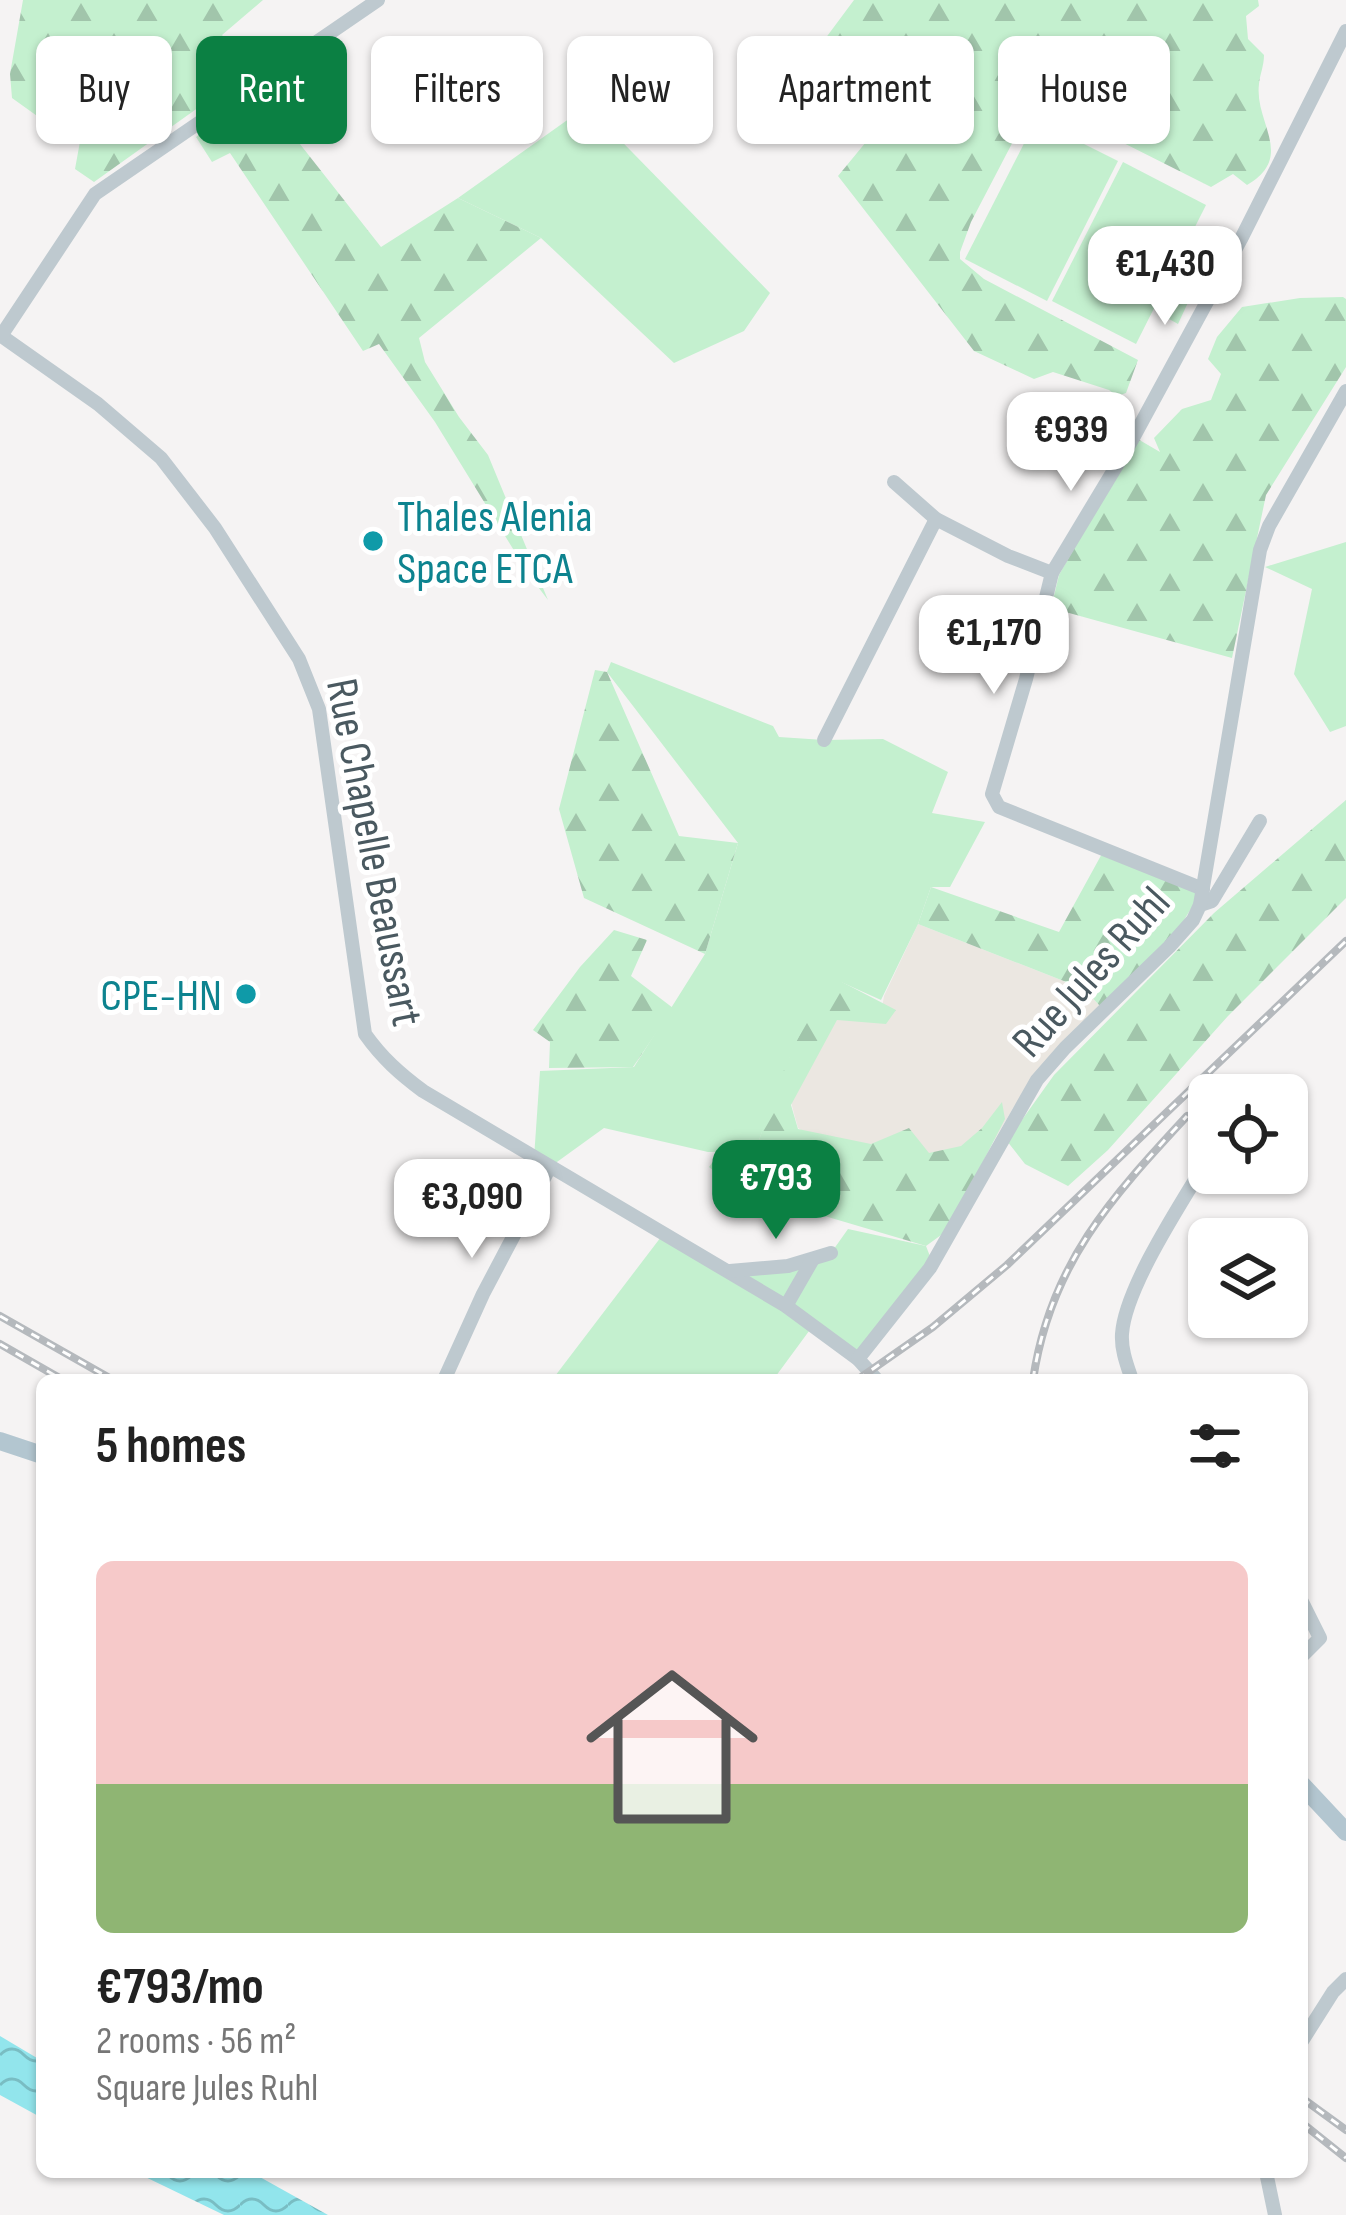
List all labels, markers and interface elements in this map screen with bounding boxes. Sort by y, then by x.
chip: Buy [36,36,172,144]
chip: Rent [196,36,347,144]
chip: Filters [371,36,543,144]
chip: New [567,36,713,144]
chip: Apartment [737,36,974,144]
chip: House [998,36,1170,144]
pin: €1,430 [1067,226,1263,328]
text: €1,430 [1115,241,1215,288]
pin: €939 [1000,392,1142,494]
text: €939 [1034,407,1108,454]
place label: Thales Alenia Space ETCA [397,490,592,597]
marker: Thales Alenia Space ETCA [360,528,386,554]
pin: €1,170 [896,595,1092,697]
text: €1,170 [946,610,1042,657]
street label: Rue Chapelle Beaussart [313,674,434,1031]
street label: Rue Jules Ruhl [1001,876,1183,1069]
place label: CPE-HN [100,969,222,1024]
marker: CPE-HN [233,981,259,1007]
map controls [1188,1074,1308,1338]
button: locate [1188,1074,1308,1194]
pin: €793 [705,1140,847,1242]
text: €793 [739,1155,813,1202]
pin: €3,090 [374,1159,570,1261]
text: €3,090 [421,1174,523,1221]
button: layers [1188,1218,1308,1338]
icon: filters [1182,1413,1248,1479]
text: 5 homes [96,1416,246,1477]
icon: home [564,1639,780,1855]
text: €793/mo [96,1957,264,2018]
text: 2 rooms · 56 m² [96,2018,297,2065]
text: Square Jules Ruhl [96,2065,318,2112]

